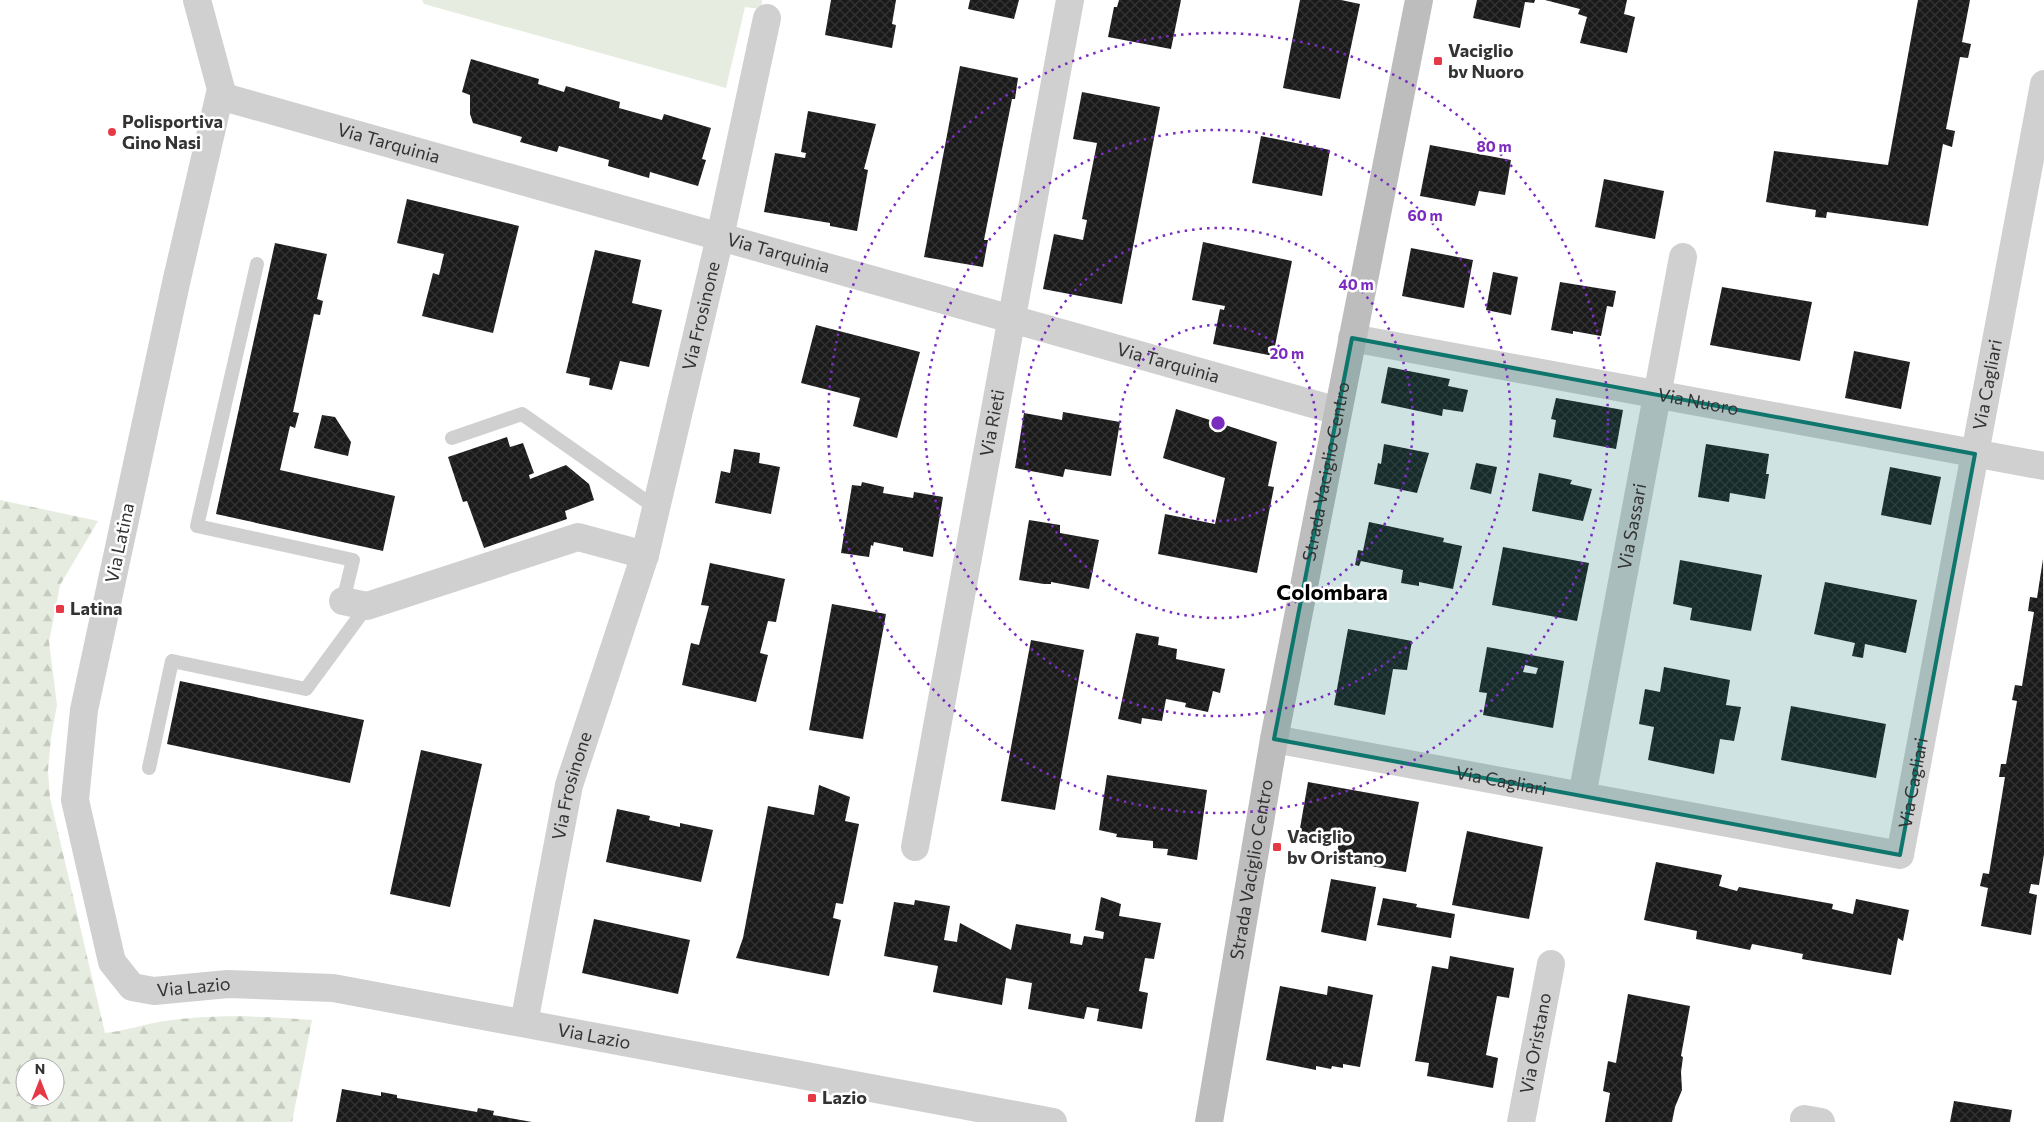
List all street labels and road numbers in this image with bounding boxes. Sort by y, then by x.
street label: Via Tarquinia [335,118,443,167]
street label: Via Tarquinia [725,227,832,277]
street label: Via Frosinone [677,259,724,372]
street label: Via Tarquinia [1114,337,1222,387]
street label: Via Cagliari [1968,337,2006,432]
street label: Strada Vaciglio Centro [1297,380,1354,563]
street label: Via Nuoro [1656,383,1741,419]
street label: Via Rieti [975,387,1009,458]
street label: Via Sassari [1613,481,1650,572]
street label: Via Latina [100,501,138,585]
street label: Via Frosinone [547,729,596,842]
street label: Via Cagliari [1893,736,1932,830]
street label: Via Cagliari [1454,761,1548,799]
street label: Strada Vaciglio Centro [1225,778,1277,961]
street label: Via Lazio [156,972,231,1001]
street label: Via Oristano [1515,991,1555,1096]
street label: Via Lazio [556,1018,633,1053]

